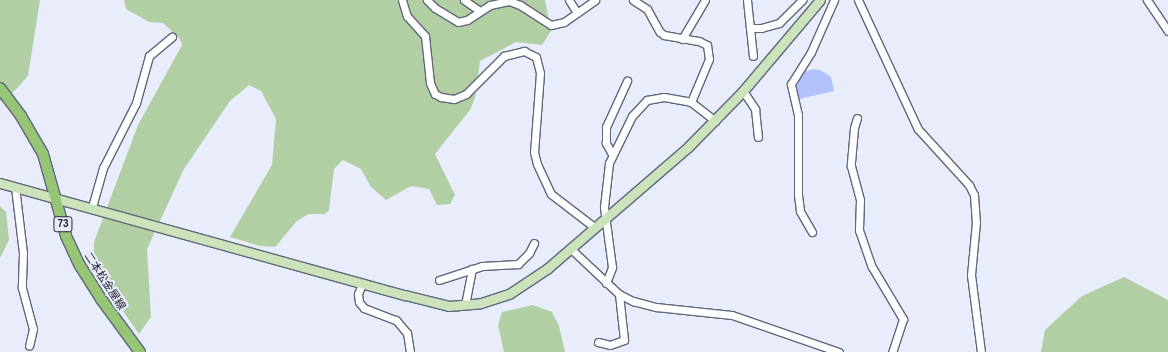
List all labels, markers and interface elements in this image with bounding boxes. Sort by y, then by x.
road number: 73 [53,216,73,232]
street label: 二本松金屋線 [81,250,129,312]

